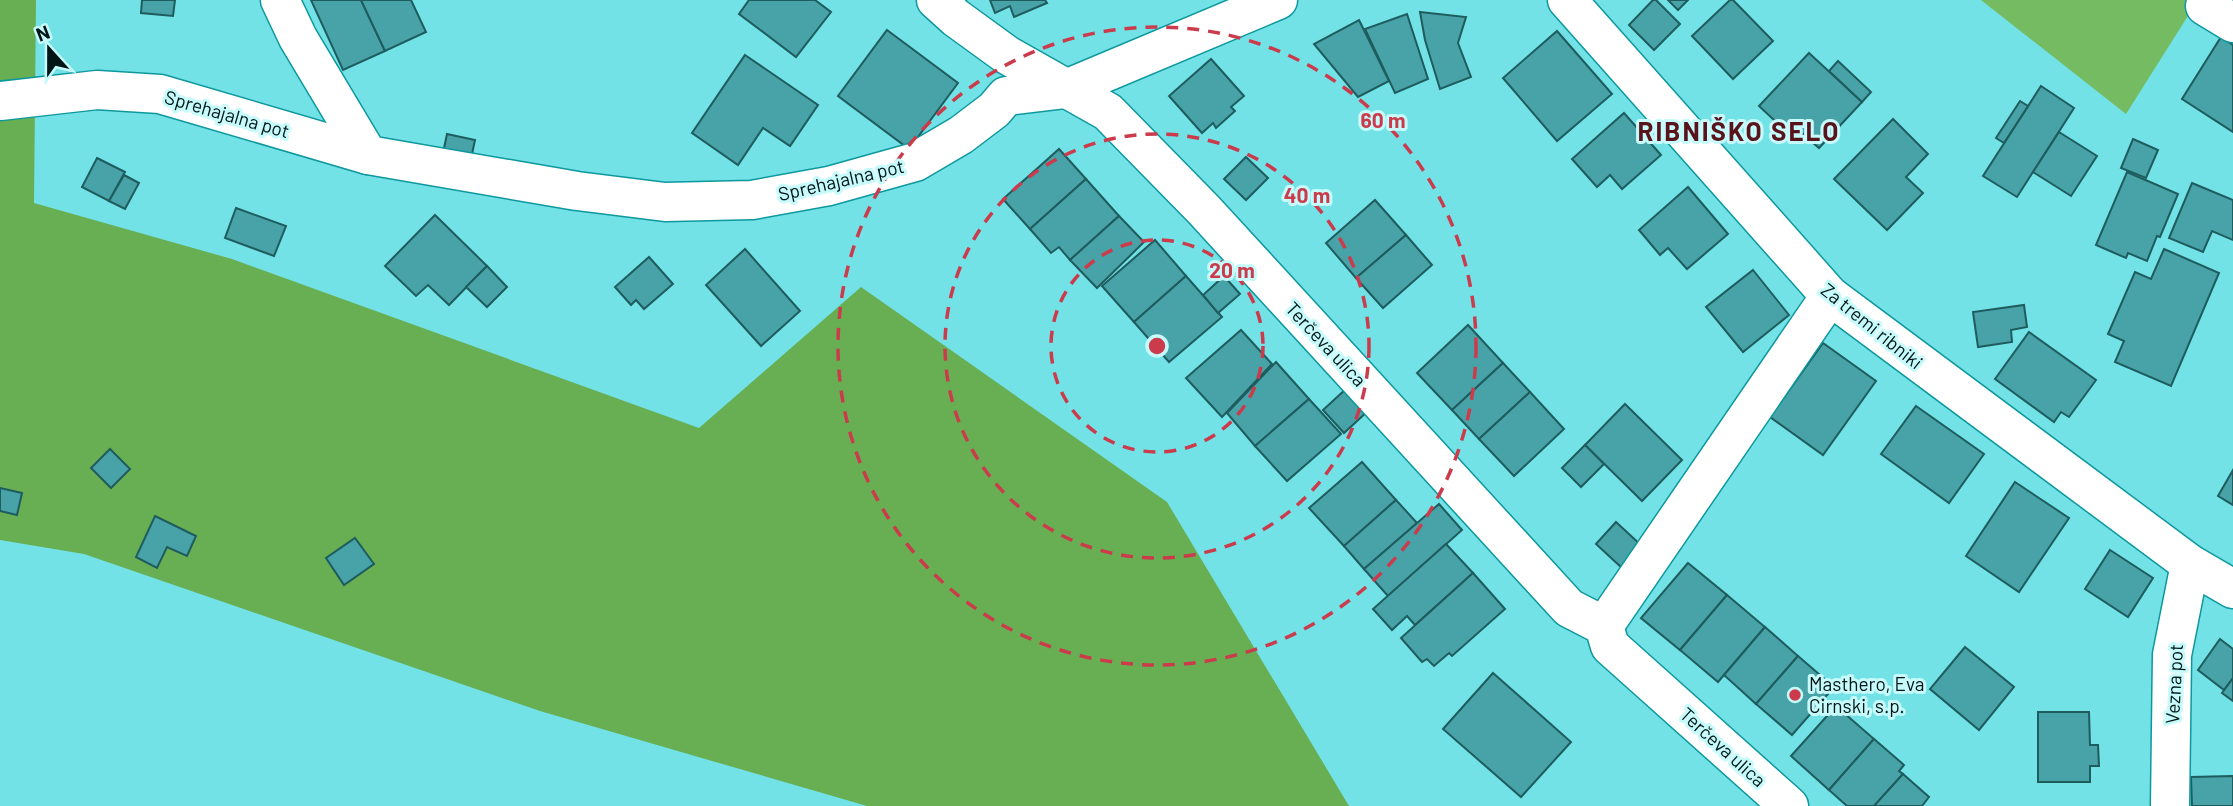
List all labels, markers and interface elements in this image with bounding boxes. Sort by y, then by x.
north arrow [14,14,84,84]
text: N [33,20,53,46]
street label: Sprehajalna pot [162,85,292,142]
text: 60 m [1361,107,1405,132]
district label: RIBNIŠKO SELO [1638,115,1840,146]
street label: Sprehajalna pot [776,154,906,205]
text: 40 m [1284,182,1330,207]
text: 20 m [1209,257,1255,282]
street label: Za tremi ribniki [1817,278,1928,373]
street label: Terčeva ulica [1281,297,1371,391]
centre of rings [1145,334,1169,358]
street label: Vezna pot [2160,643,2187,725]
place label: Masthero, Eva Cirnski, s.p. [1809,672,1924,717]
marker: Masthero, Eva Cirnski, s.p. [1787,687,1803,703]
street label: Terčeva ulica [1676,702,1771,791]

